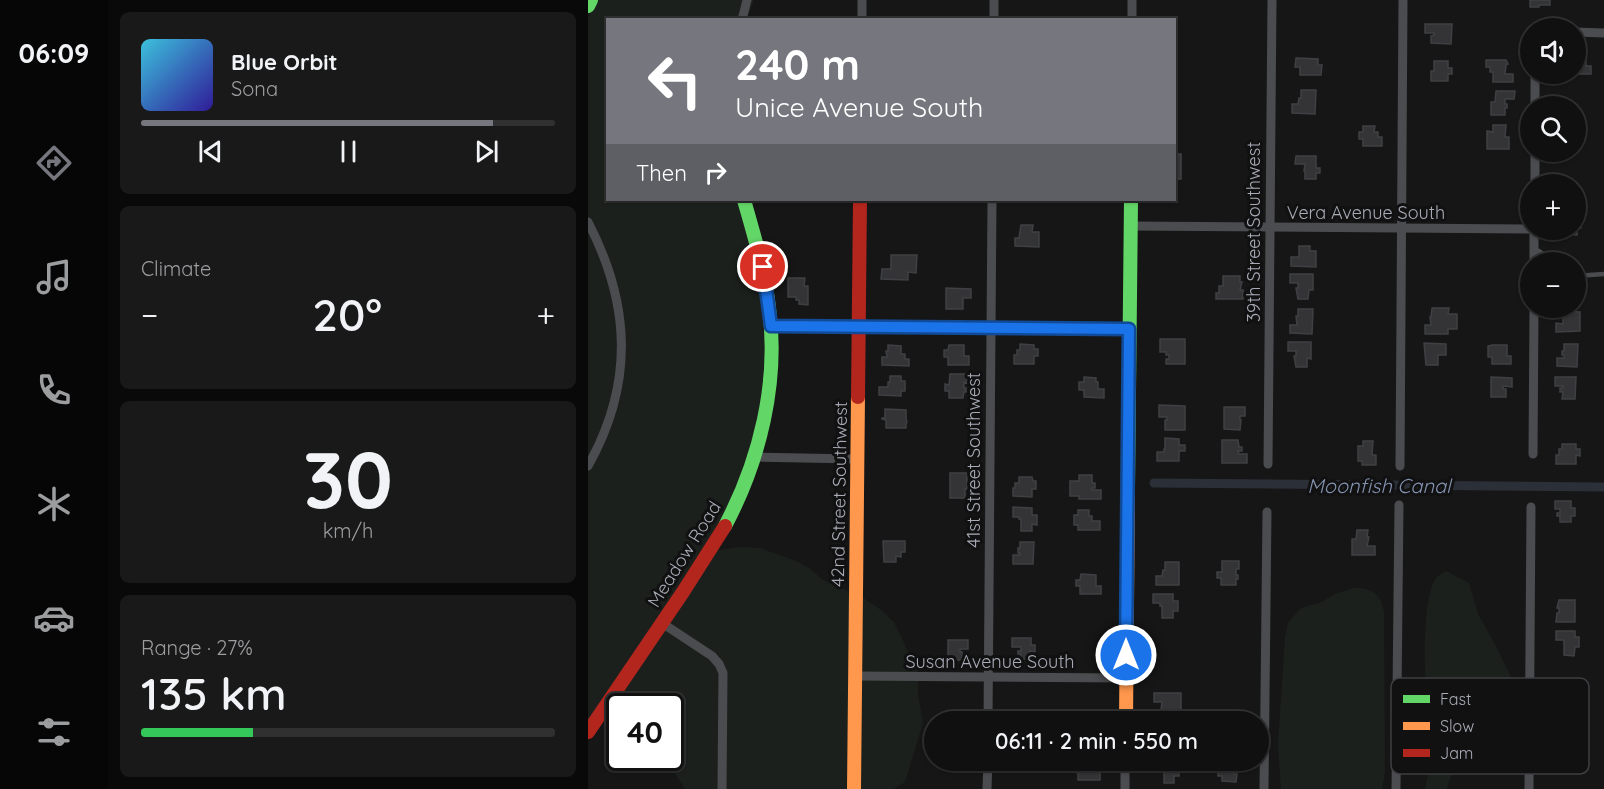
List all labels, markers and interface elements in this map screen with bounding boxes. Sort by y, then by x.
map controls [1520,18,1586,318]
button: sound [1520,18,1586,84]
text: 06:09 [19,36,89,70]
text: 240 m [735,38,860,91]
icon: left [636,42,714,120]
text: Blue Orbit [231,48,337,76]
text: Sona [231,76,278,101]
text: Unice Avenue South [735,90,983,124]
button: search [1520,96,1586,162]
icon: previous [194,135,227,168]
icon: pause [332,135,365,168]
icon: next [470,135,503,168]
icon: directions [33,142,75,184]
street label: 39th Street Southwest [1242,142,1265,322]
icon: right [699,156,732,189]
text: Then [636,159,687,187]
button: + [1520,174,1586,240]
street label: Vera Avenue South [1287,201,1445,224]
pin [737,241,788,292]
icon: arrive [746,250,779,283]
button: − [1520,252,1586,318]
icon: music [33,256,75,298]
text: Climate [141,256,211,281]
text: 20° [313,286,382,342]
text: − [141,294,158,335]
text: + [536,294,555,335]
icon: phone [33,369,75,411]
street label: 41st Street Southwest [962,372,985,548]
street label: 42nd Street Southwest [826,401,852,587]
text: 30 [303,430,393,528]
water label: Moonfish Canal [1307,473,1453,498]
icon: climate [33,483,75,525]
street label: Meadow Road [642,497,726,611]
text: km/h [323,518,373,543]
icon: car [33,597,75,639]
position arrow [1094,623,1158,687]
text: Range · 27% [141,635,253,660]
street label: Susan Avenue South [905,650,1075,673]
text: 135 km [141,665,287,721]
legend [1391,678,1589,774]
text: Fast [1440,689,1471,709]
speed limit sign: 40 [606,693,684,771]
icon: filters [33,711,75,753]
text: Slow [1440,716,1474,736]
text: 06:11 · 2 min · 550 m [995,727,1198,755]
text: Jam [1440,743,1473,763]

